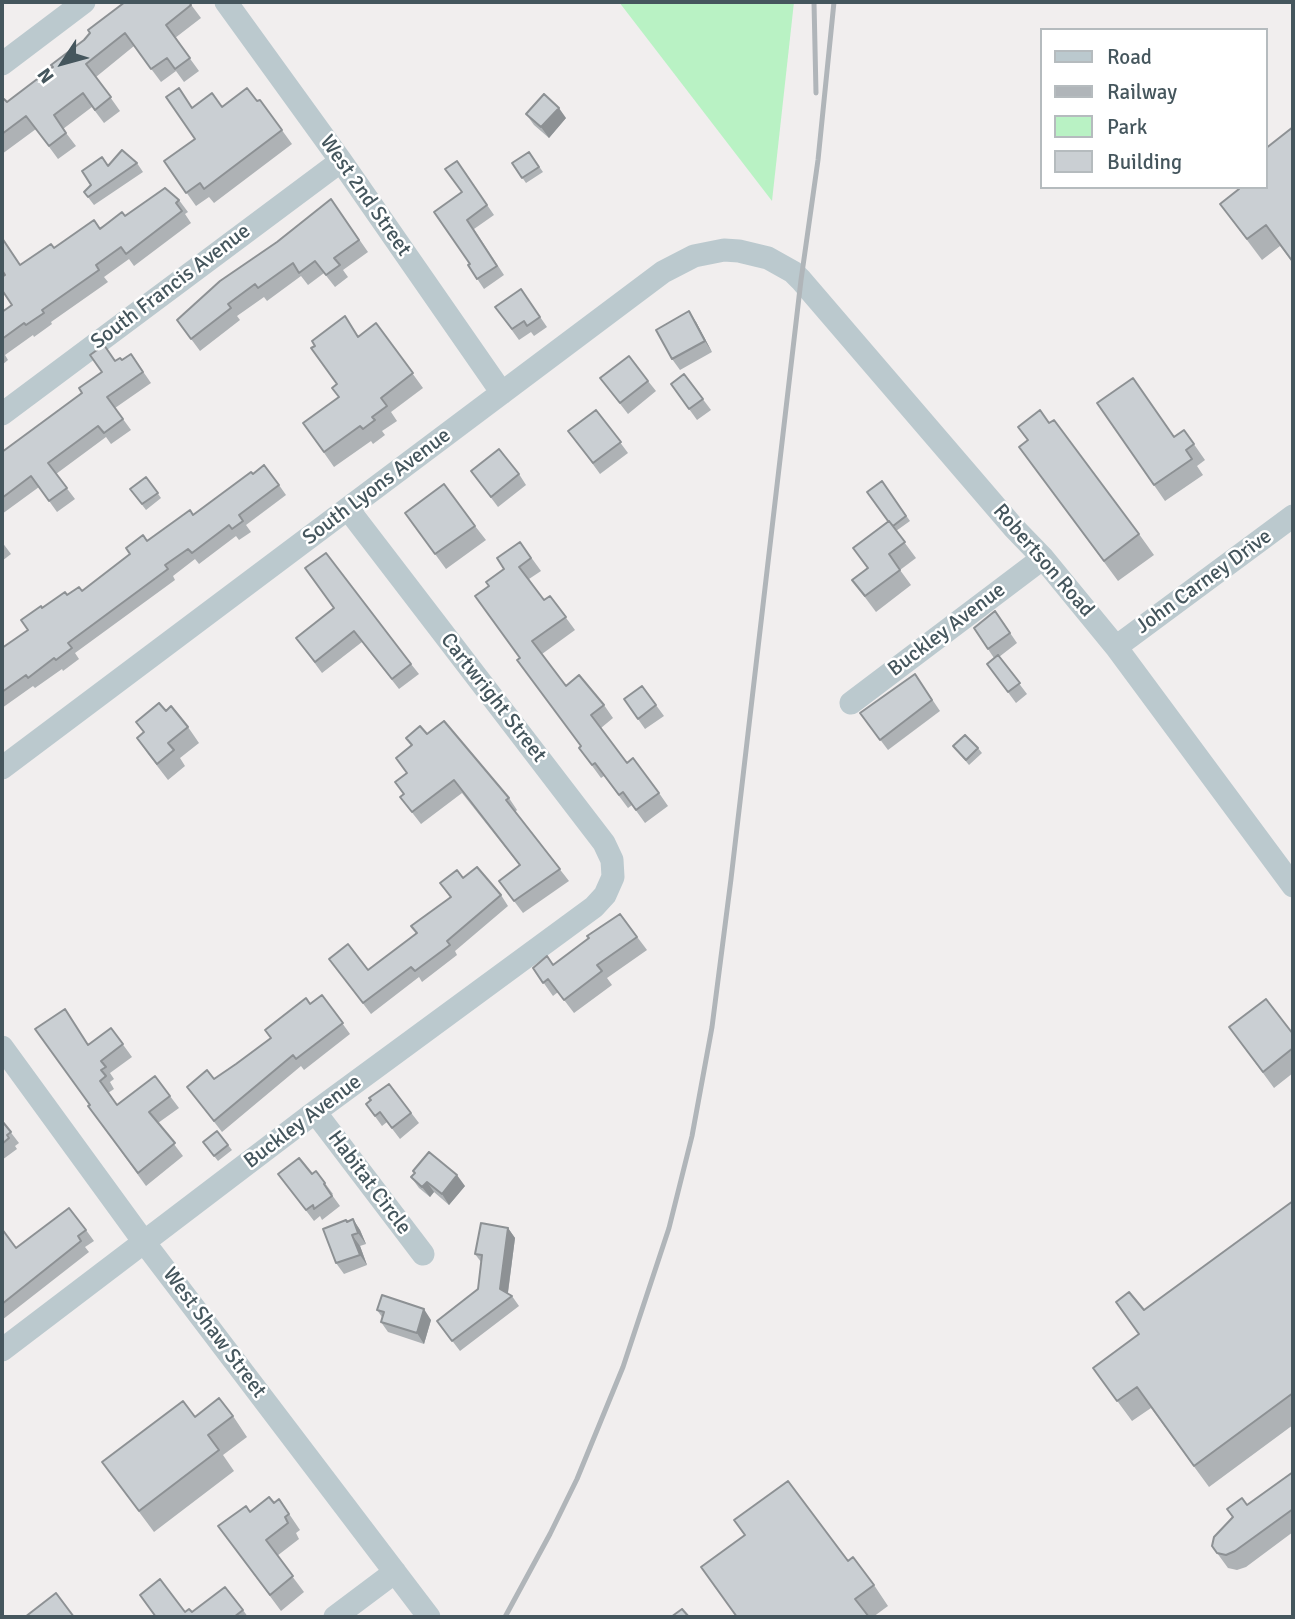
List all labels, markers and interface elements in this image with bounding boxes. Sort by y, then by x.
north arrow [28,28,98,98]
legend [1040,28,1267,189]
text: Road [1107,44,1152,70]
text: N [32,63,60,88]
text: Railway [1107,79,1177,105]
text: Park [1107,114,1147,140]
street label: West 2nd Street [314,131,416,261]
text: Building [1107,149,1182,175]
street label: South Francis Avenue [86,219,256,355]
street label: South Lyons Avenue [298,423,456,551]
street label: Robertson Road [987,499,1099,623]
street label: John Carney Drive [1131,524,1277,640]
street label: Buckley Avenue [883,578,1011,682]
street label: Cartwright Street [435,628,551,768]
street label: Buckley Avenue [239,1070,367,1174]
street label: Habitat Circle [322,1126,416,1240]
street label: West Shaw Street [157,1263,271,1403]

